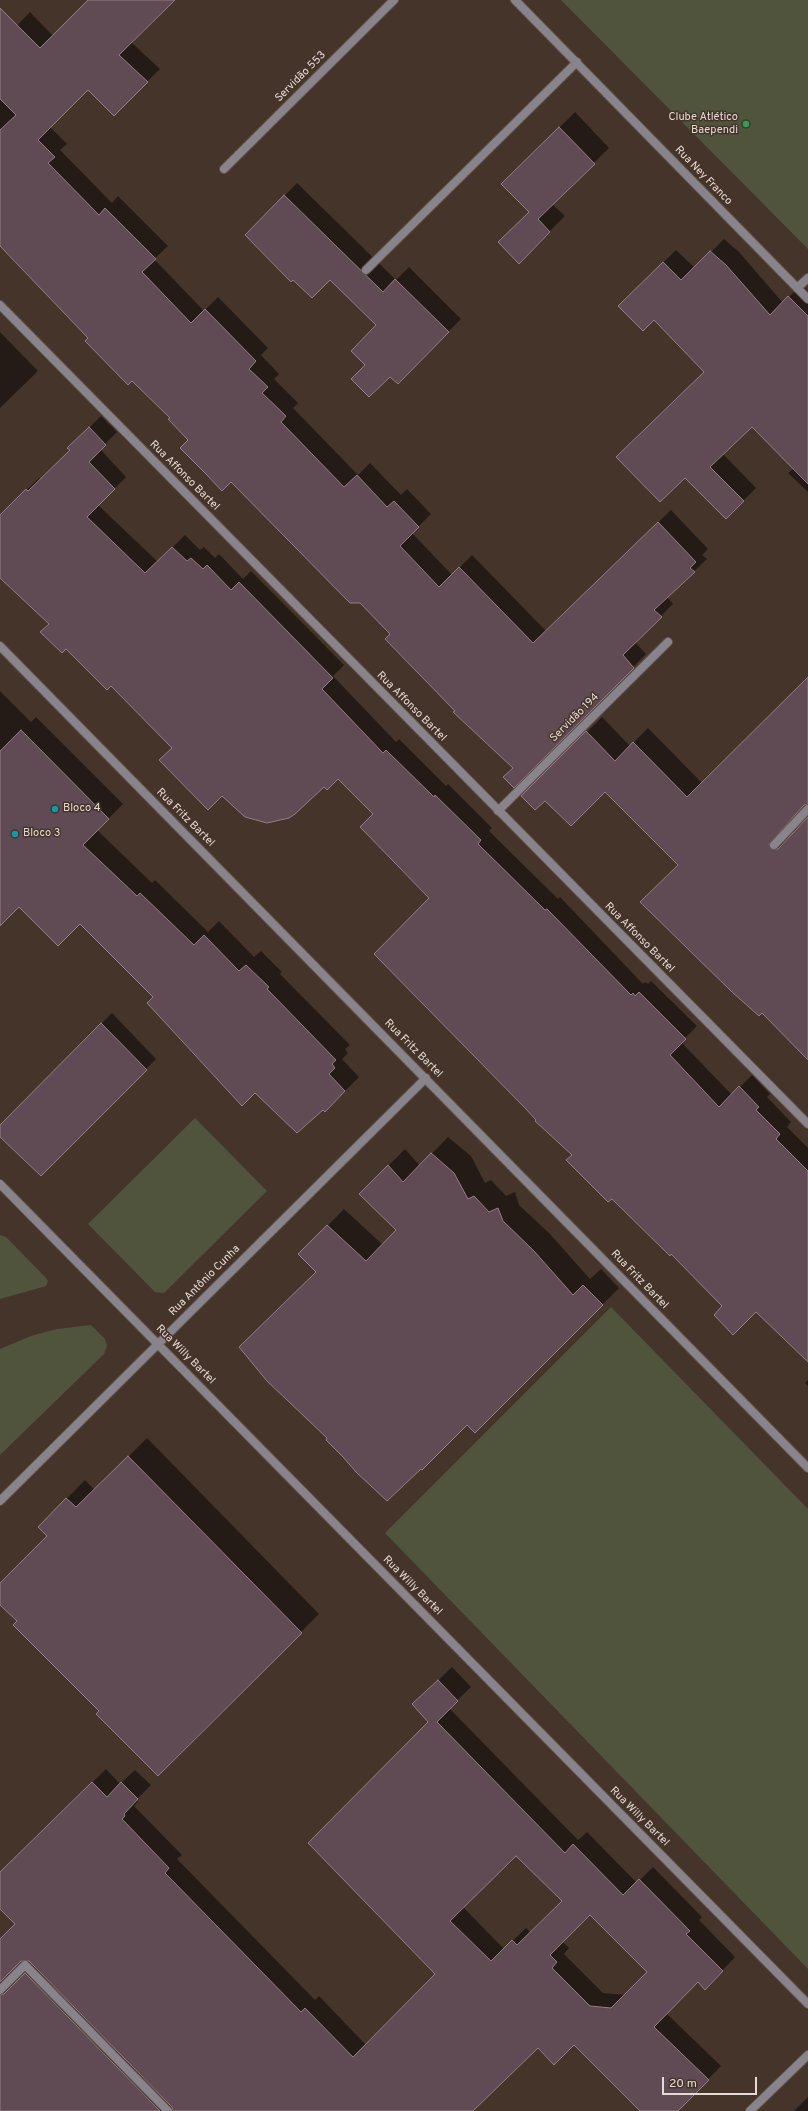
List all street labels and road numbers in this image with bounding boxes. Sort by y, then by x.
street label: Servidão 553 [273,49,329,105]
street label: Rua Ney Franco [671,144,735,208]
street label: Rua Affonso Bartel [146,438,222,514]
street label: Rua Affonso Bartel [373,669,449,745]
street label: Servidão 194 [548,691,602,745]
street label: Rua Fritz Bartel [153,786,217,850]
street label: Rua Affonso Bartel [601,900,677,976]
street label: Rua Fritz Bartel [381,1017,445,1081]
street label: Rua Antônio Cunha [167,1243,243,1319]
street label: Rua Fritz Bartel [608,1248,670,1312]
street label: Rua Willy Bartel [153,1323,217,1387]
street label: Rua Willy Bartel [380,1554,444,1618]
street label: Rua Willy Bartel [607,1785,671,1849]

